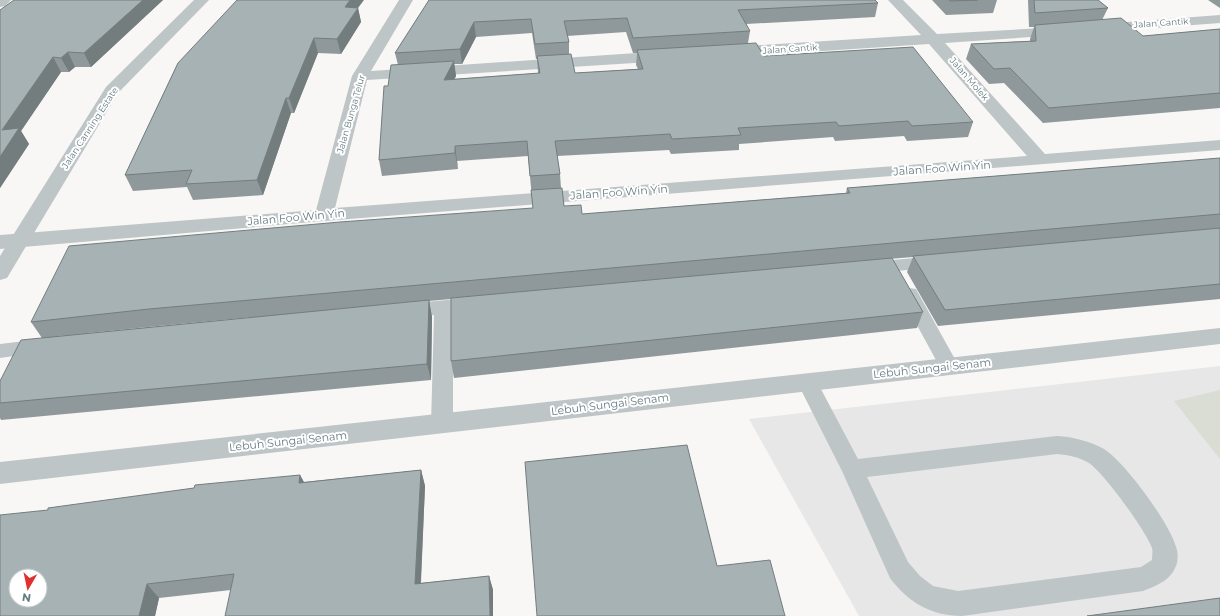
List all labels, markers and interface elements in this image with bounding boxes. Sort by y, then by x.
street label: Jalan Cantik [1132,15,1189,30]
street label: Jalan Cantik [761,41,818,56]
street label: Jalan Molek [947,54,991,103]
street label: Jalan Bunga Telur [334,73,367,155]
street label: Jalan Canning Estate [59,84,120,171]
street label: Jalan Foo Win Yin [892,158,991,178]
street label: Jalan Foo Win Yin [569,182,668,202]
street label: Jalan Foo Win Yin [246,206,345,228]
street label: Lebuh Sungai Senam [872,355,992,381]
street label: Lebuh Sungai Senam [550,390,670,418]
street label: Lebuh Sungai Senam [228,428,348,454]
north arrow [8,568,48,608]
text: N [21,590,32,605]

